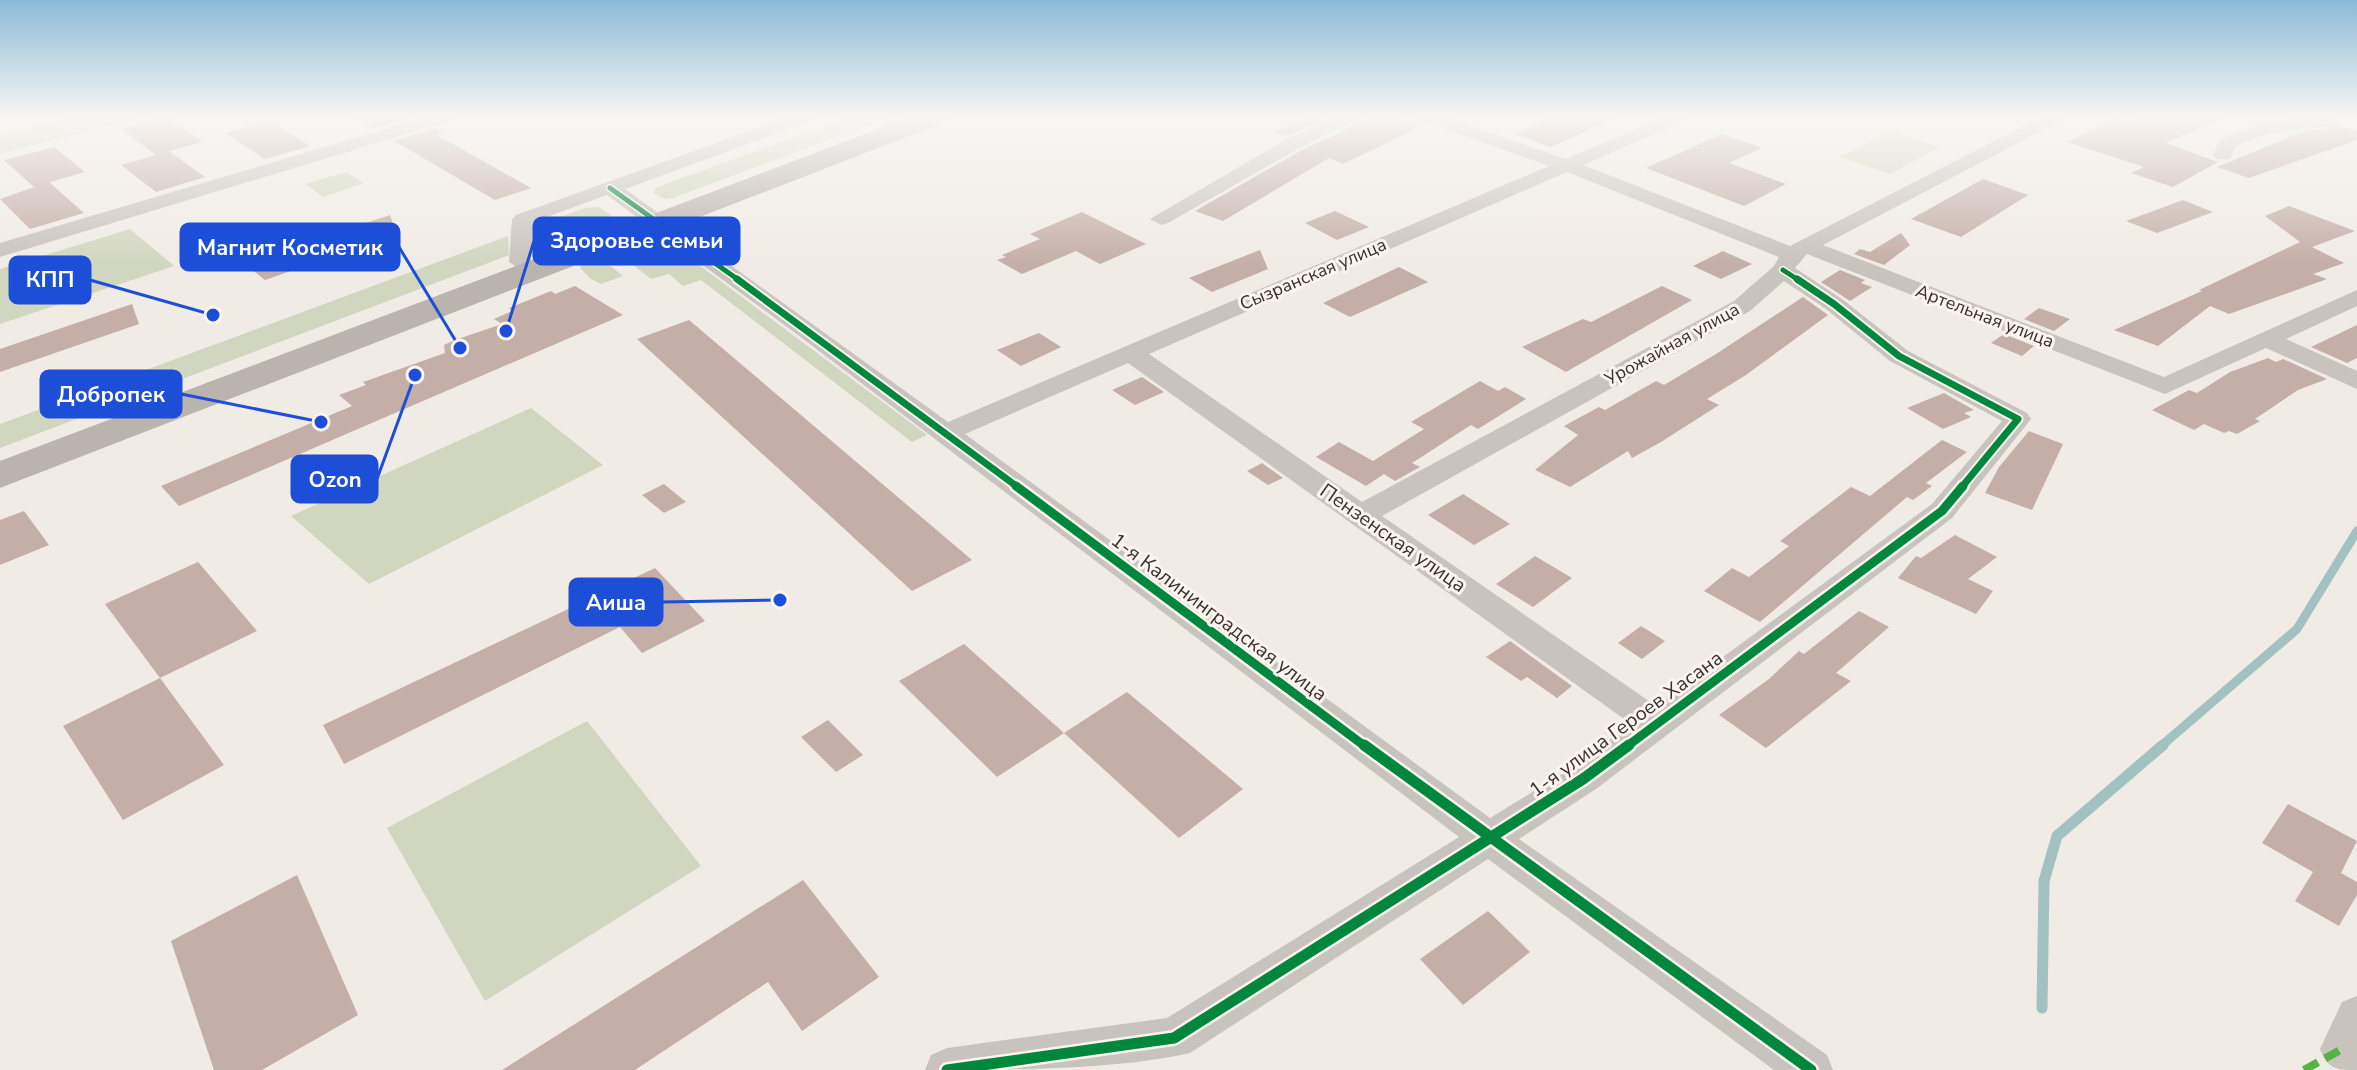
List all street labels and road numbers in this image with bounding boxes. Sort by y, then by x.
street label: Сызранская улица [1236,232,1390,316]
street label: Артельная улица [1912,279,2058,353]
street label: Урожайная улица [1599,297,1744,392]
street label: Пензенская улица [1315,477,1471,599]
street label: 1-я Калининградская улица [1105,527,1333,707]
street label: 1-я улица Героев Хасана [1524,645,1728,803]

